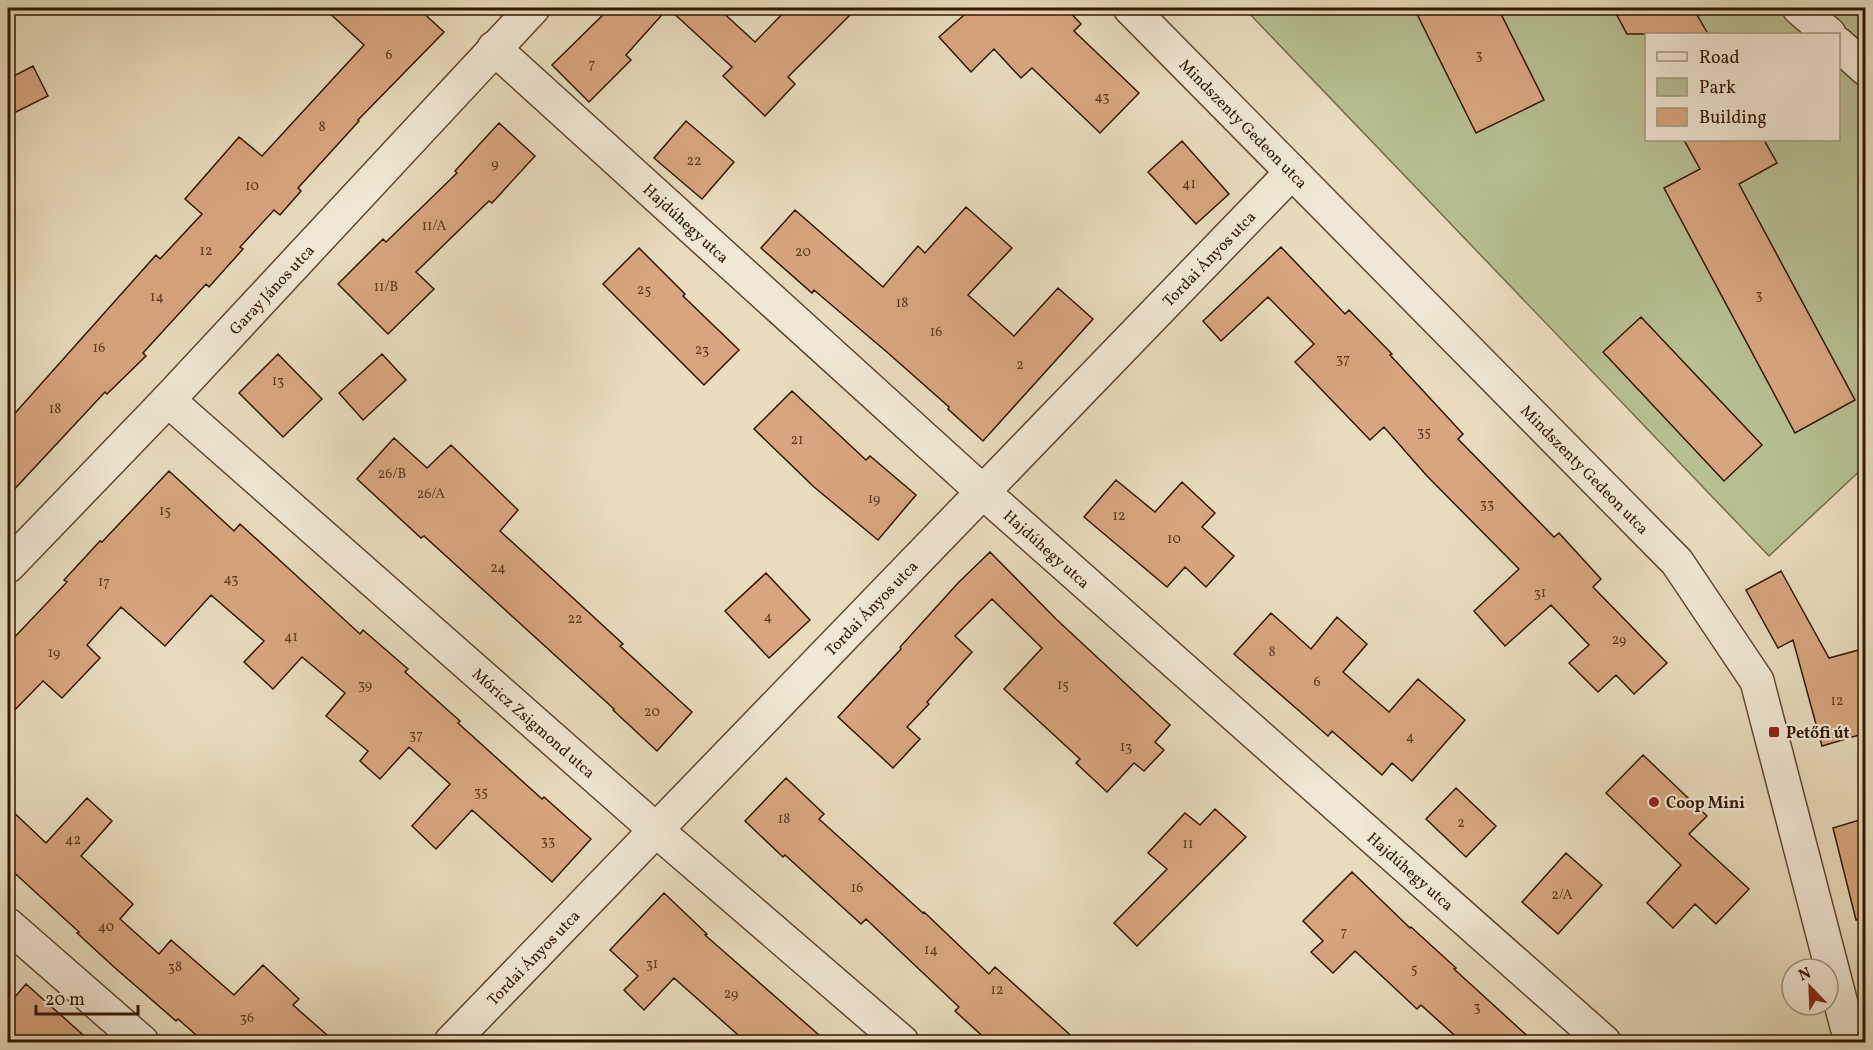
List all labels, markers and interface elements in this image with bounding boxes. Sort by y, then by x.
legend [1645,33,1840,141]
house number: 6 [385,46,393,65]
house number: 3 [1475,46,1483,65]
text: Road [1699,46,1740,71]
house number: 7 [589,55,596,74]
street label: Mindszenty Gedeon utca [1173,55,1311,194]
text: Park [1699,76,1736,101]
house number: 43 [1095,88,1109,107]
text: Building [1699,106,1767,131]
house number: 8 [318,118,326,137]
house number: 22 [686,152,702,171]
house number: 9 [491,155,499,174]
house number: 41 [1182,175,1196,194]
house number: 10 [245,177,259,196]
street label: Hajdúhegy utca [637,179,733,269]
street label: Tordai Ányos utca [1159,207,1262,312]
house number: 11/A [422,217,446,236]
street label: Garay János utca [225,240,320,341]
house number: 12 [200,242,212,261]
house number: 20 [795,243,811,262]
house number: 11/B [374,278,398,297]
house number: 25 [637,281,651,300]
house number: 3 [1755,286,1763,305]
house number: 14 [150,288,164,307]
house number: 18 [896,294,908,313]
house number: 16 [930,323,942,342]
house number: 16 [93,339,105,358]
house number: 23 [695,341,709,360]
house number: 37 [1336,350,1350,369]
house number: 2 [1016,356,1024,375]
house number: 13 [272,372,284,391]
house number: 18 [49,400,61,419]
street label: Mindszenty Gedeon utca [1515,401,1653,540]
house number: 35 [1417,423,1431,442]
house number: 21 [791,431,803,450]
house number: 26/B [378,465,406,484]
house number: 26/A [417,485,445,504]
house number: 19 [868,490,880,509]
house number: 33 [1480,495,1494,514]
house number: 15 [159,502,171,521]
street label: Hajdúhegy utca [998,506,1094,595]
house number: 12 [1113,507,1125,526]
house number: 10 [1167,530,1181,549]
street label: Tordai Ányos utca [821,556,924,662]
house number: 24 [490,559,506,578]
house number: 43 [224,570,238,589]
house number: 17 [98,573,110,592]
house number: 31 [1534,584,1546,603]
house number: 4 [764,608,772,627]
house number: 22 [567,610,583,629]
house number: 41 [284,628,298,647]
house number: 29 [1612,631,1626,650]
house number: 8 [1268,643,1276,662]
house number: 19 [48,644,60,663]
street label: Móricz Zsigmond utca [467,664,599,784]
house number: 6 [1313,673,1321,692]
house number: 39 [358,676,372,695]
house number: 15 [1057,676,1069,695]
house number: 12 [1831,692,1843,711]
house number: 20 [644,703,660,722]
place label: Petőfi út [1786,723,1850,745]
marker: Petőfi út [1767,725,1781,739]
house number: 37 [409,726,423,745]
house number: 4 [1406,728,1414,747]
house number: 13 [1120,738,1132,757]
house number: 35 [474,783,488,802]
place label: Coop Mini [1666,793,1745,815]
marker: Coop Mini [1647,795,1661,809]
house number: 18 [778,810,790,829]
house number: 2 [1457,814,1465,833]
street label: Hajdúhegy utca [1361,828,1458,917]
house number: 42 [65,831,81,850]
house number: 33 [541,832,555,851]
house number: 11 [1183,835,1193,854]
house number: 16 [851,879,863,898]
house number: 2/A [1551,886,1573,905]
street label: Tordai Ányos utca [483,906,586,1011]
house number: 40 [98,918,114,937]
house number: 7 [1341,923,1348,942]
house number: 14 [924,941,938,960]
house number: 31 [646,955,658,974]
north arrow [1780,957,1840,1017]
house number: 38 [168,958,182,977]
house number: 5 [1411,960,1417,979]
text: N [1795,962,1815,987]
scale bar [36,978,138,1016]
house number: 12 [991,981,1003,1000]
house number: 29 [724,985,738,1004]
text: 20 m [45,988,85,1013]
house number: 3 [1473,998,1481,1017]
house number: 36 [240,1009,254,1028]

